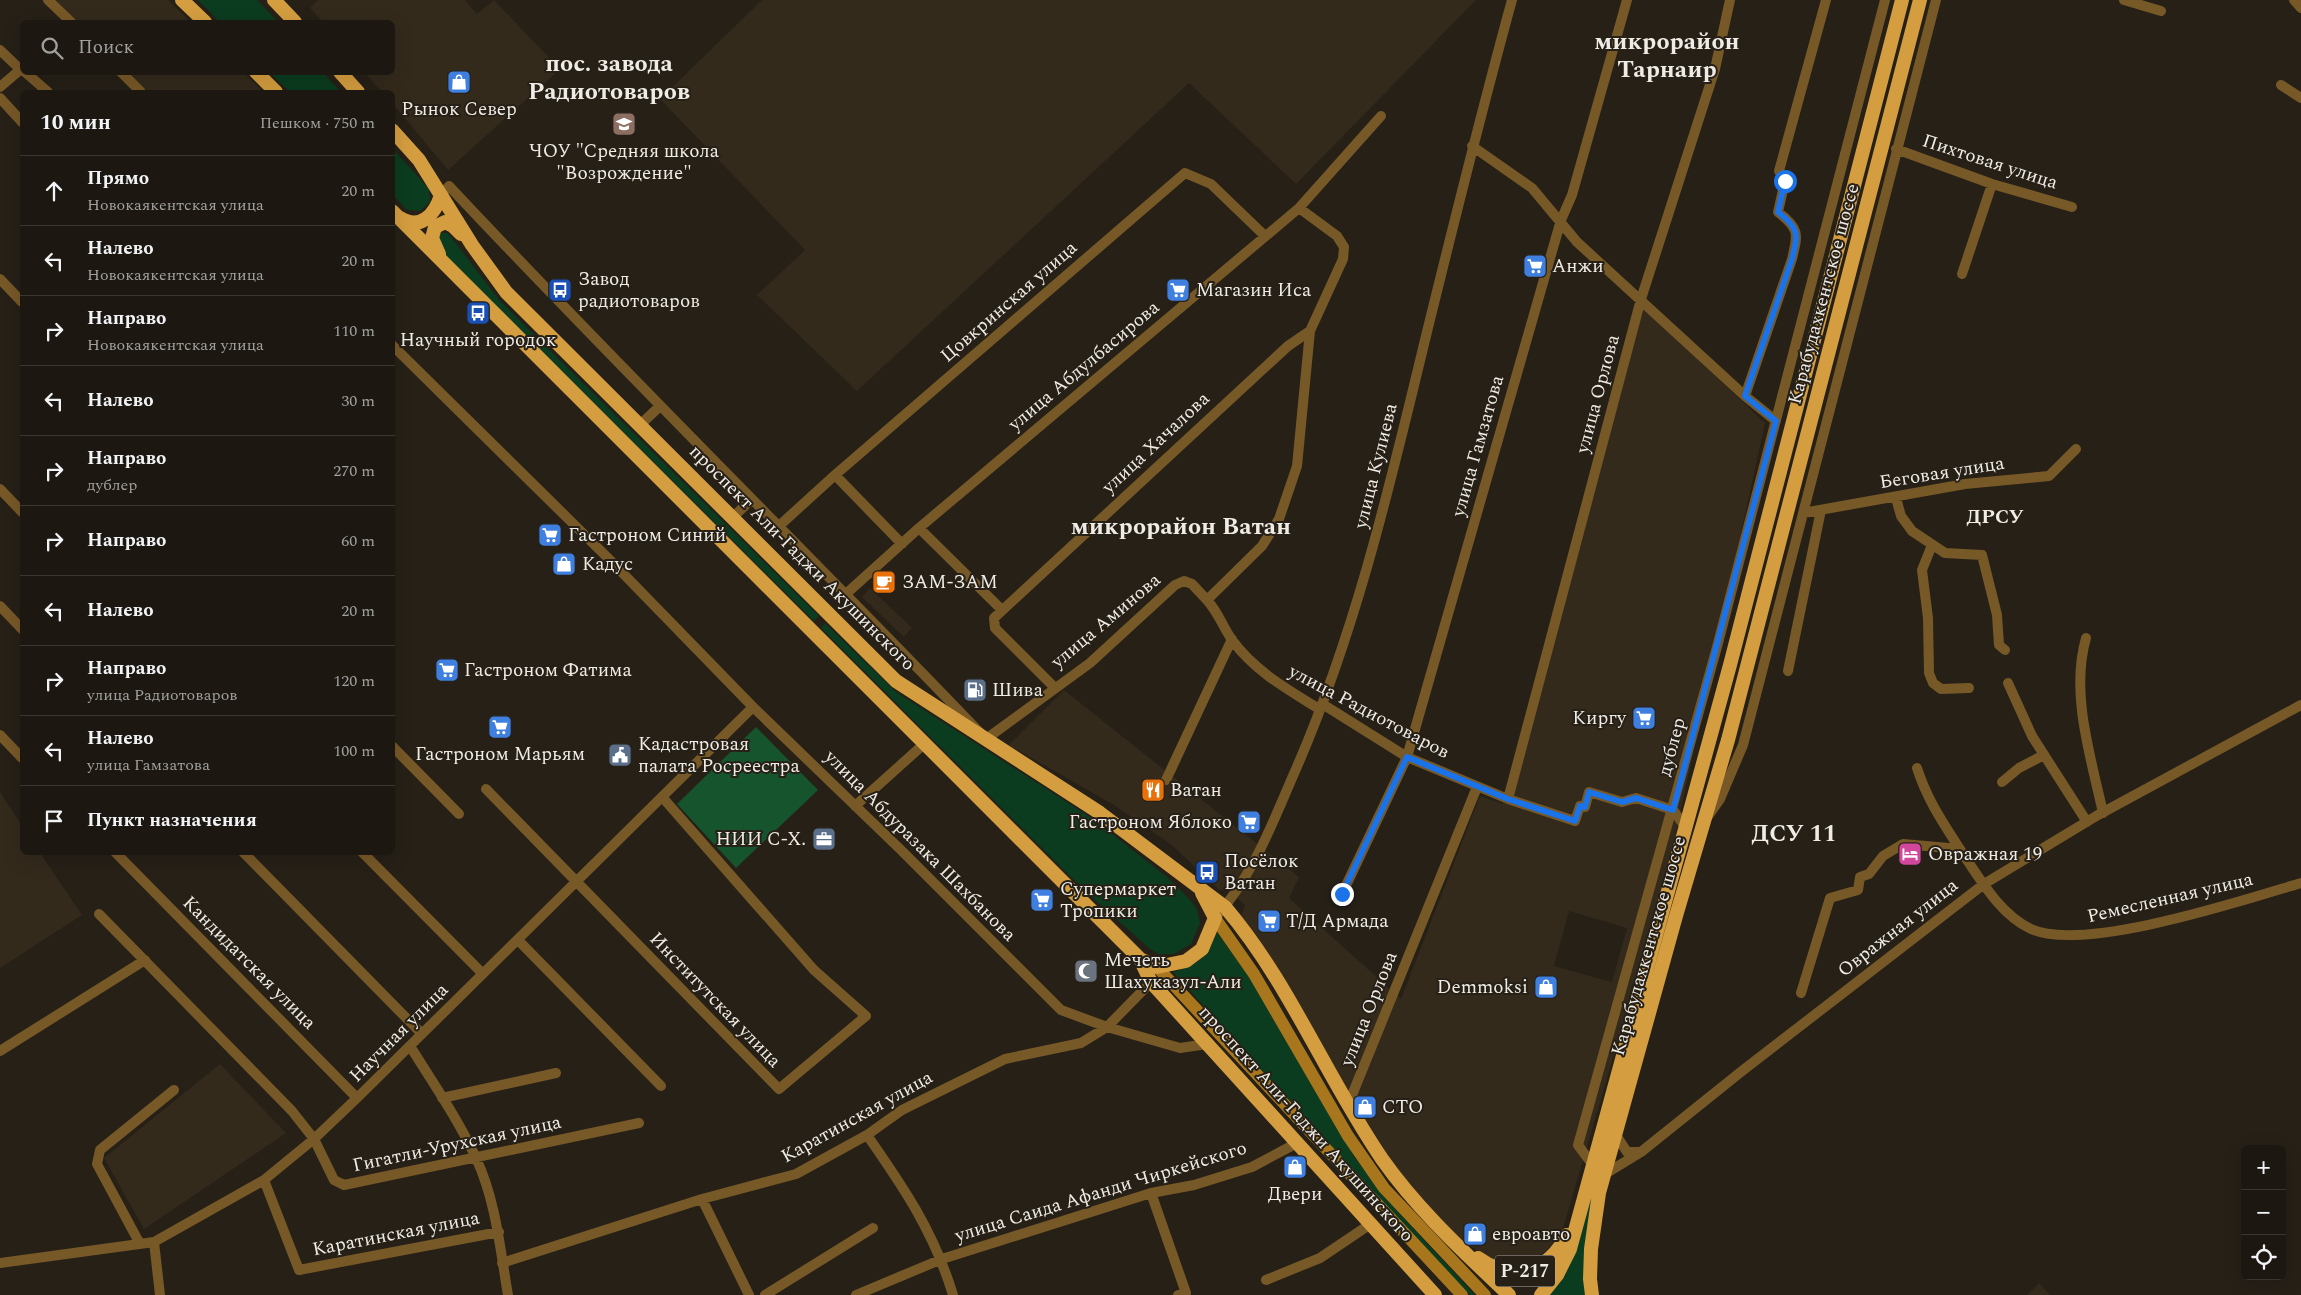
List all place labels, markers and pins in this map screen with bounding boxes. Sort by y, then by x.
shop icon: Рынок Север [446,69,472,95]
place label: Рынок Север [401,95,517,124]
school or university icon: ЧОУ "Средняя школа "Возрождение" [611,111,637,137]
place label: ЧОУ "Средняя школа "Возрождение" [529,137,720,188]
place label: Анжи [1552,252,1604,281]
supermarket icon: Анжи [1522,253,1548,279]
place label: Завод радиотоваров [578,265,700,316]
place label: Магазин Иса [1196,276,1312,305]
bus stop icon: Завод радиотоваров [547,277,573,303]
supermarket icon: Магазин Иса [1165,277,1191,303]
bus stop icon: Научный городок [465,300,491,326]
place label: Научный городок [400,326,557,355]
place label: Гастроном Синий [568,521,726,550]
supermarket icon: Гастроном Синий [537,522,563,548]
place label: Кадус [582,550,633,579]
shop icon: Кадус [551,551,577,577]
place label: ЗАМ-ЗАМ [902,568,998,597]
cafe icon: ЗАМ-ЗАМ [871,569,897,595]
place label: Гастроном Фатима [464,656,632,685]
supermarket icon: Гастроном Фатима [434,657,460,683]
place label: Шива [992,676,1044,705]
fuel station icon: Шива [962,677,988,703]
place label: Киргу [1572,704,1627,733]
supermarket icon: Киргу [1631,705,1657,731]
supermarket icon: Гастроном Марьям [487,714,513,740]
place label: Кадастровая палата Росреестра [638,730,800,781]
place label: Гастроном Марьям [415,740,585,769]
public building icon: Кадастровая палата Росреестра [607,742,633,768]
place label: Ватан [1170,776,1222,805]
restaurant icon: Ватан [1140,777,1166,803]
place label: Гастроном Яблоко [1069,808,1232,837]
supermarket icon: Гастроном Яблоко [1236,809,1262,835]
place label: НИИ С-Х. [716,825,806,854]
office icon: НИИ С-Х. [811,826,837,852]
place label: Овражная 19 [1928,840,2042,869]
hotel icon: Овражная 19 [1897,841,1923,867]
place label: Посёлок Ватан [1224,847,1299,898]
bus stop icon: Посёлок Ватан [1194,859,1220,885]
place label: Супермаркет Тропики [1060,875,1176,926]
supermarket icon: Супермаркет Тропики [1029,887,1055,913]
place label: Т/Д Армада [1286,907,1389,936]
supermarket icon: Т/Д Армада [1256,908,1282,934]
place label: Мечеть Шахуказул-Али [1104,946,1242,997]
mosque icon: Мечеть Шахуказул-Али [1073,958,1099,984]
place label: Demmoksi [1437,973,1528,1002]
shop icon: Demmoksi [1533,974,1559,1000]
place label: СТО [1382,1093,1423,1122]
shop icon: СТО [1352,1094,1378,1120]
shop icon: Двери [1282,1154,1308,1180]
place label: Двери [1268,1180,1322,1209]
place label: евроавто [1492,1220,1570,1249]
shop icon: евроавто [1462,1221,1488,1247]

